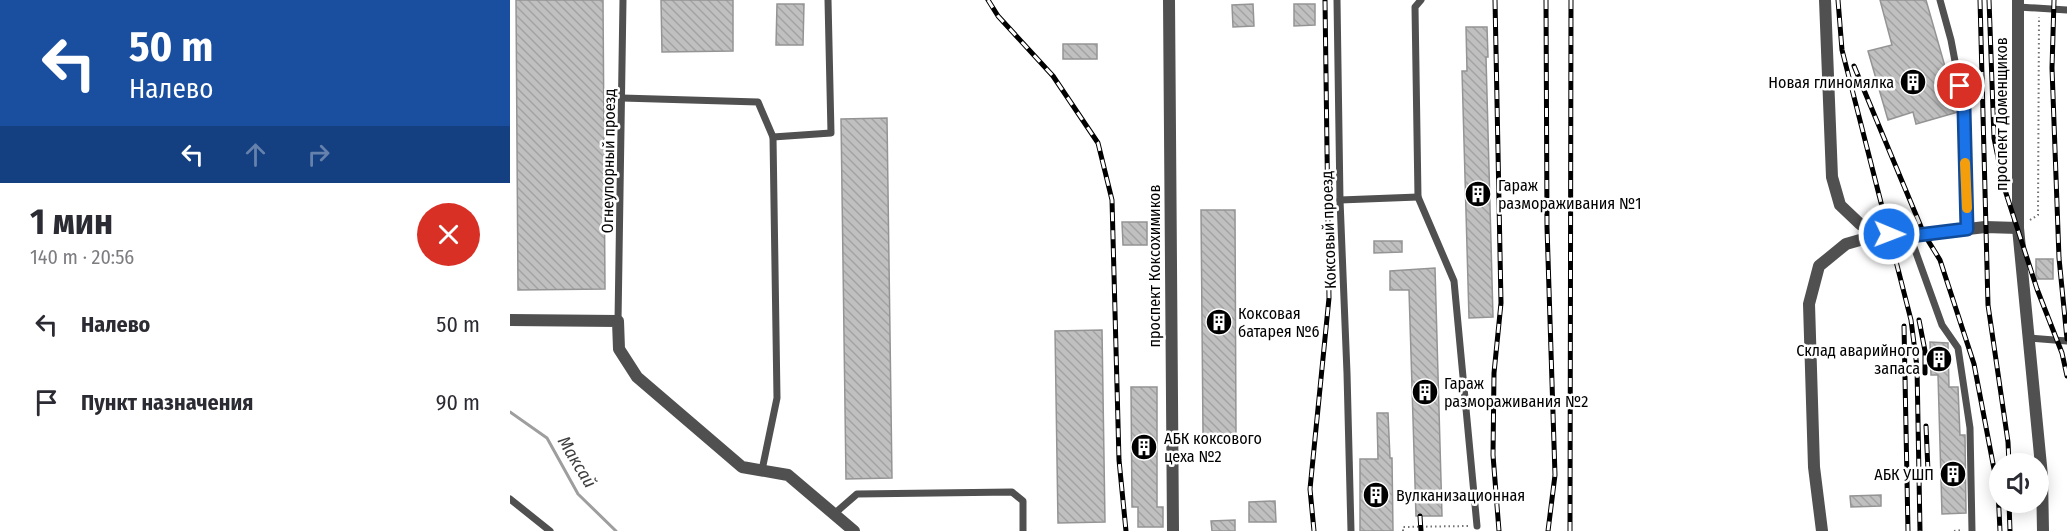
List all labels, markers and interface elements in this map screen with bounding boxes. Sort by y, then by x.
text: 50 m [129,22,213,72]
icon: left [30,24,108,102]
street label: проспект Доменщиков [1992,37,2011,191]
pin [1934,60,1985,111]
building icon: Новая глиномялка [1898,67,1928,97]
icon: arrive [1943,69,1976,102]
text: Налево [129,73,213,105]
place label: Новая глиномялка [1768,73,1894,92]
street label: Огнеупорный проезд [598,89,619,233]
icon: left [176,138,209,171]
icon: ahead [239,138,272,171]
icon: right [302,138,335,171]
street label: Коксовый проезд [1317,171,1340,289]
place label: Гараж размораживания №1 [1498,176,1641,213]
building icon: Гараж размораживания №1 [1463,179,1493,209]
street label: проспект Коксохимиков [1145,184,1164,348]
text: 1 мин [30,200,113,244]
position arrow [1857,202,1921,266]
button: close [417,203,480,266]
text: 140 m · 20:56 [30,245,134,269]
place label: Коксовая батарея №6 [1238,304,1320,341]
building icon: Коксовая батарея №6 [1204,307,1234,337]
icon: left [30,308,63,341]
text: Налево [81,311,150,338]
text: 50 m [436,311,480,338]
place label: Склад аварийного запаса [1796,341,1920,378]
building icon: Склад аварийного запаса [1924,344,1954,374]
place label: Гараж размораживания №2 [1444,374,1588,411]
building icon: Гараж размораживания №2 [1410,377,1440,407]
icon: arrive [30,386,63,419]
text: Пункт назначения [81,389,253,416]
text: 90 m [436,389,480,416]
place label: АБК коксового цеха №2 [1164,429,1262,466]
water label: Максай [553,432,601,492]
building icon: АБК коксового цеха №2 [1129,432,1159,462]
map controls [1989,453,2049,513]
button: sound [1989,453,2049,513]
building icon: АБК УШП [1938,459,1968,489]
place label: АБК УШП [1874,465,1934,484]
building icon: Вулканизационная [1361,480,1391,510]
place label: Вулканизационная [1396,486,1525,505]

